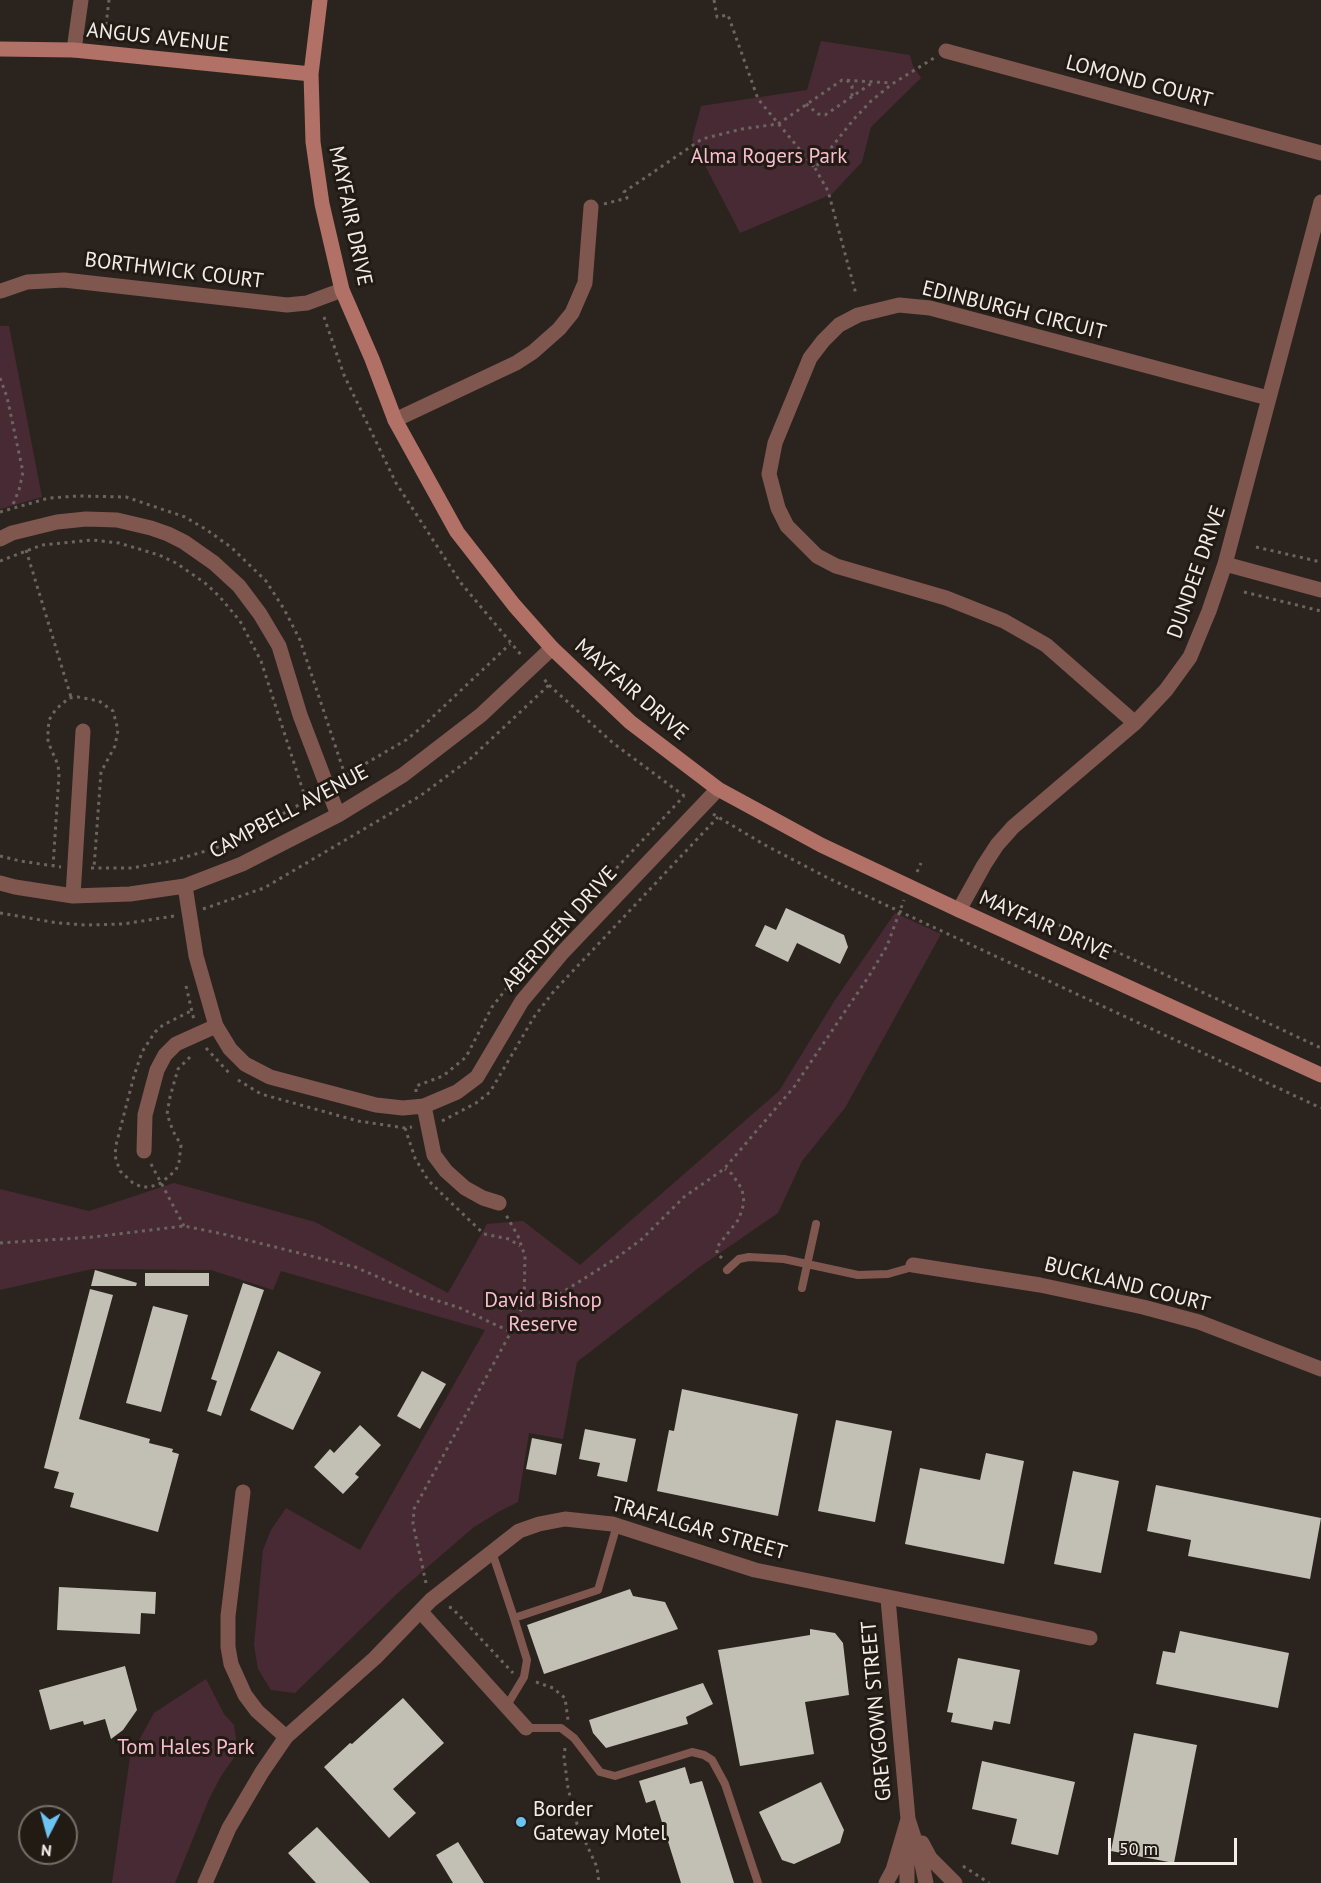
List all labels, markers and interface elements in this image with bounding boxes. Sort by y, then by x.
street label: ANGUS AVENUE [85,18,231,58]
street label: LOMOND COURT [1063,50,1215,114]
street label: MAYFAIR DRIVE [323,144,377,288]
park label: Alma Rogers Park [691,144,847,170]
street label: BORTHWICK COURT [83,248,265,294]
street label: EDINBURGH CIRCUIT [920,276,1108,346]
street label: DUNDEE DRIVE [1162,502,1232,642]
street label: MAYFAIR DRIVE [569,634,693,746]
street label: CAMPBELL AVENUE [205,759,373,865]
street label: ABERDEEN DRIVE [497,861,623,997]
street label: MAYFAIR DRIVE [975,886,1115,966]
street label: BUCKLAND COURT [1042,1252,1212,1318]
park label: David Bishop Reserve [484,1288,602,1338]
street label: TRAFALGAR STREET [608,1492,790,1566]
street label: GREYGOWN STREET [857,1620,897,1802]
park label: Tom Hales Park [117,1735,255,1761]
place label: Border Gateway Motel [533,1797,666,1847]
north arrow [18,1805,78,1865]
marker: Border Gateway Motel [514,1815,528,1829]
scale bar [1111,1826,1240,1864]
text: 50 m [1119,1837,1158,1860]
text: N [40,1840,53,1861]

